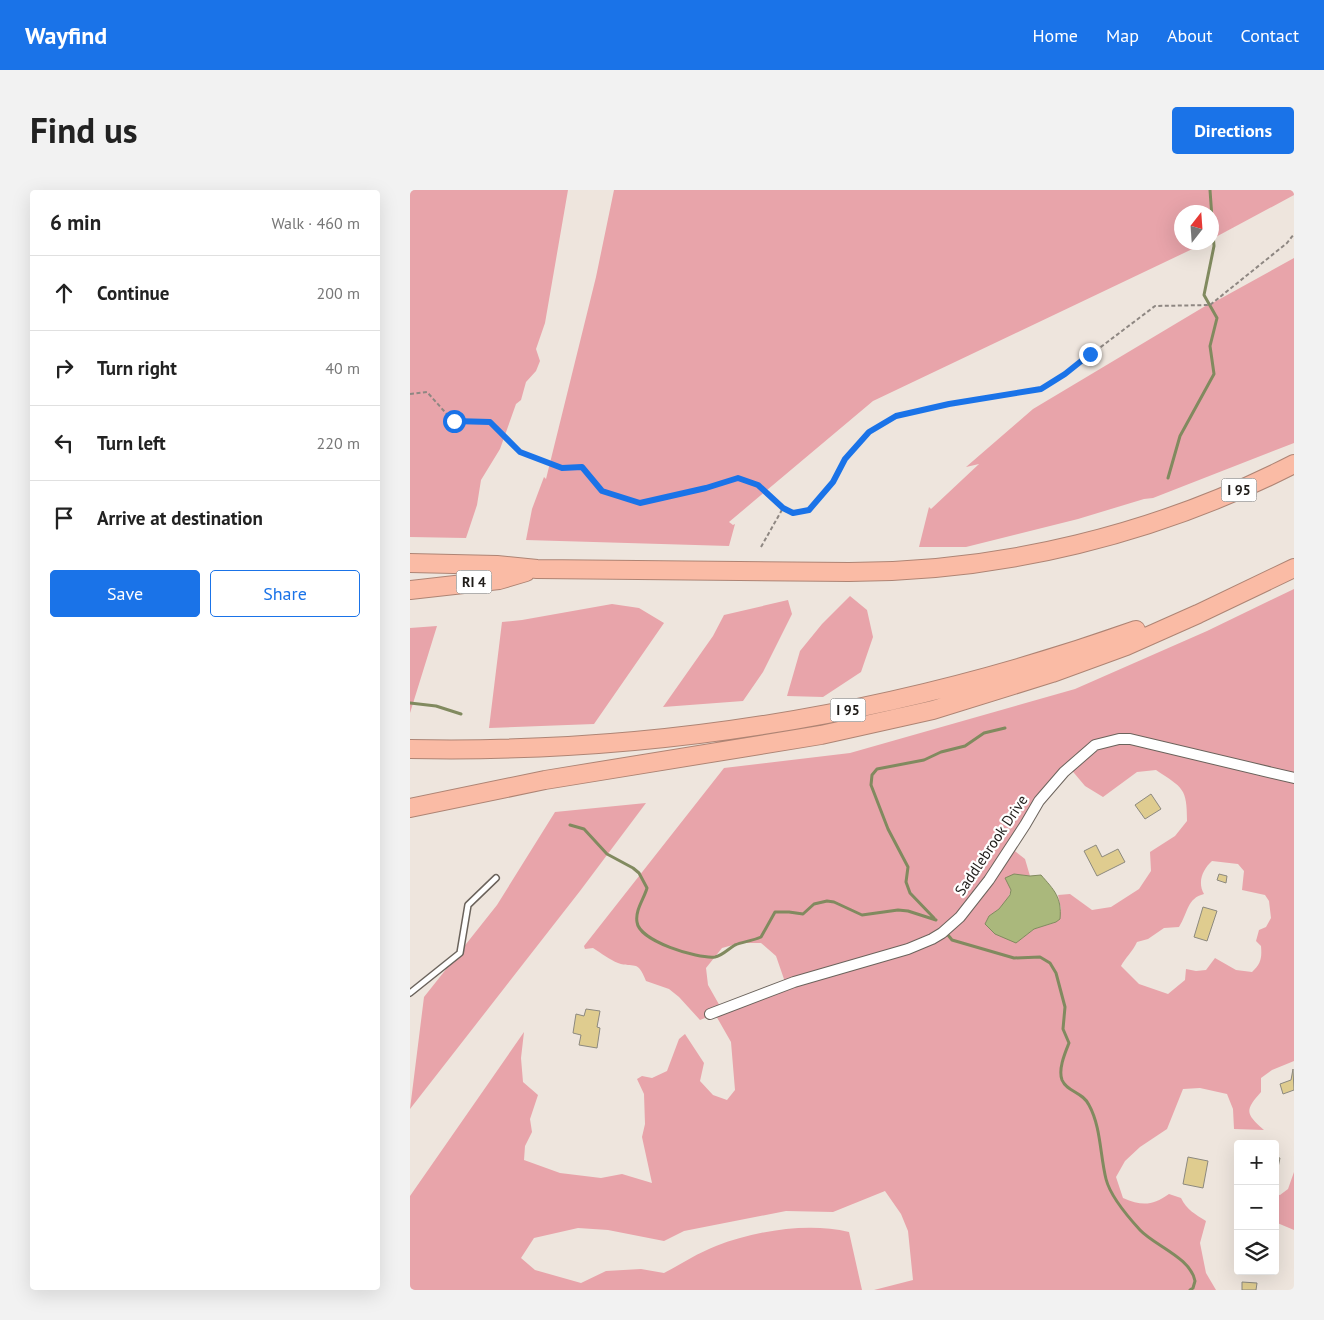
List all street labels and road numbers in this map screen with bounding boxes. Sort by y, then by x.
road number: I 95 [1222,478,1256,502]
road number: RI 4 [456,571,492,594]
road number: I 95 [830,698,866,722]
street label: Saddlebrook Drive [950,791,1032,899]

